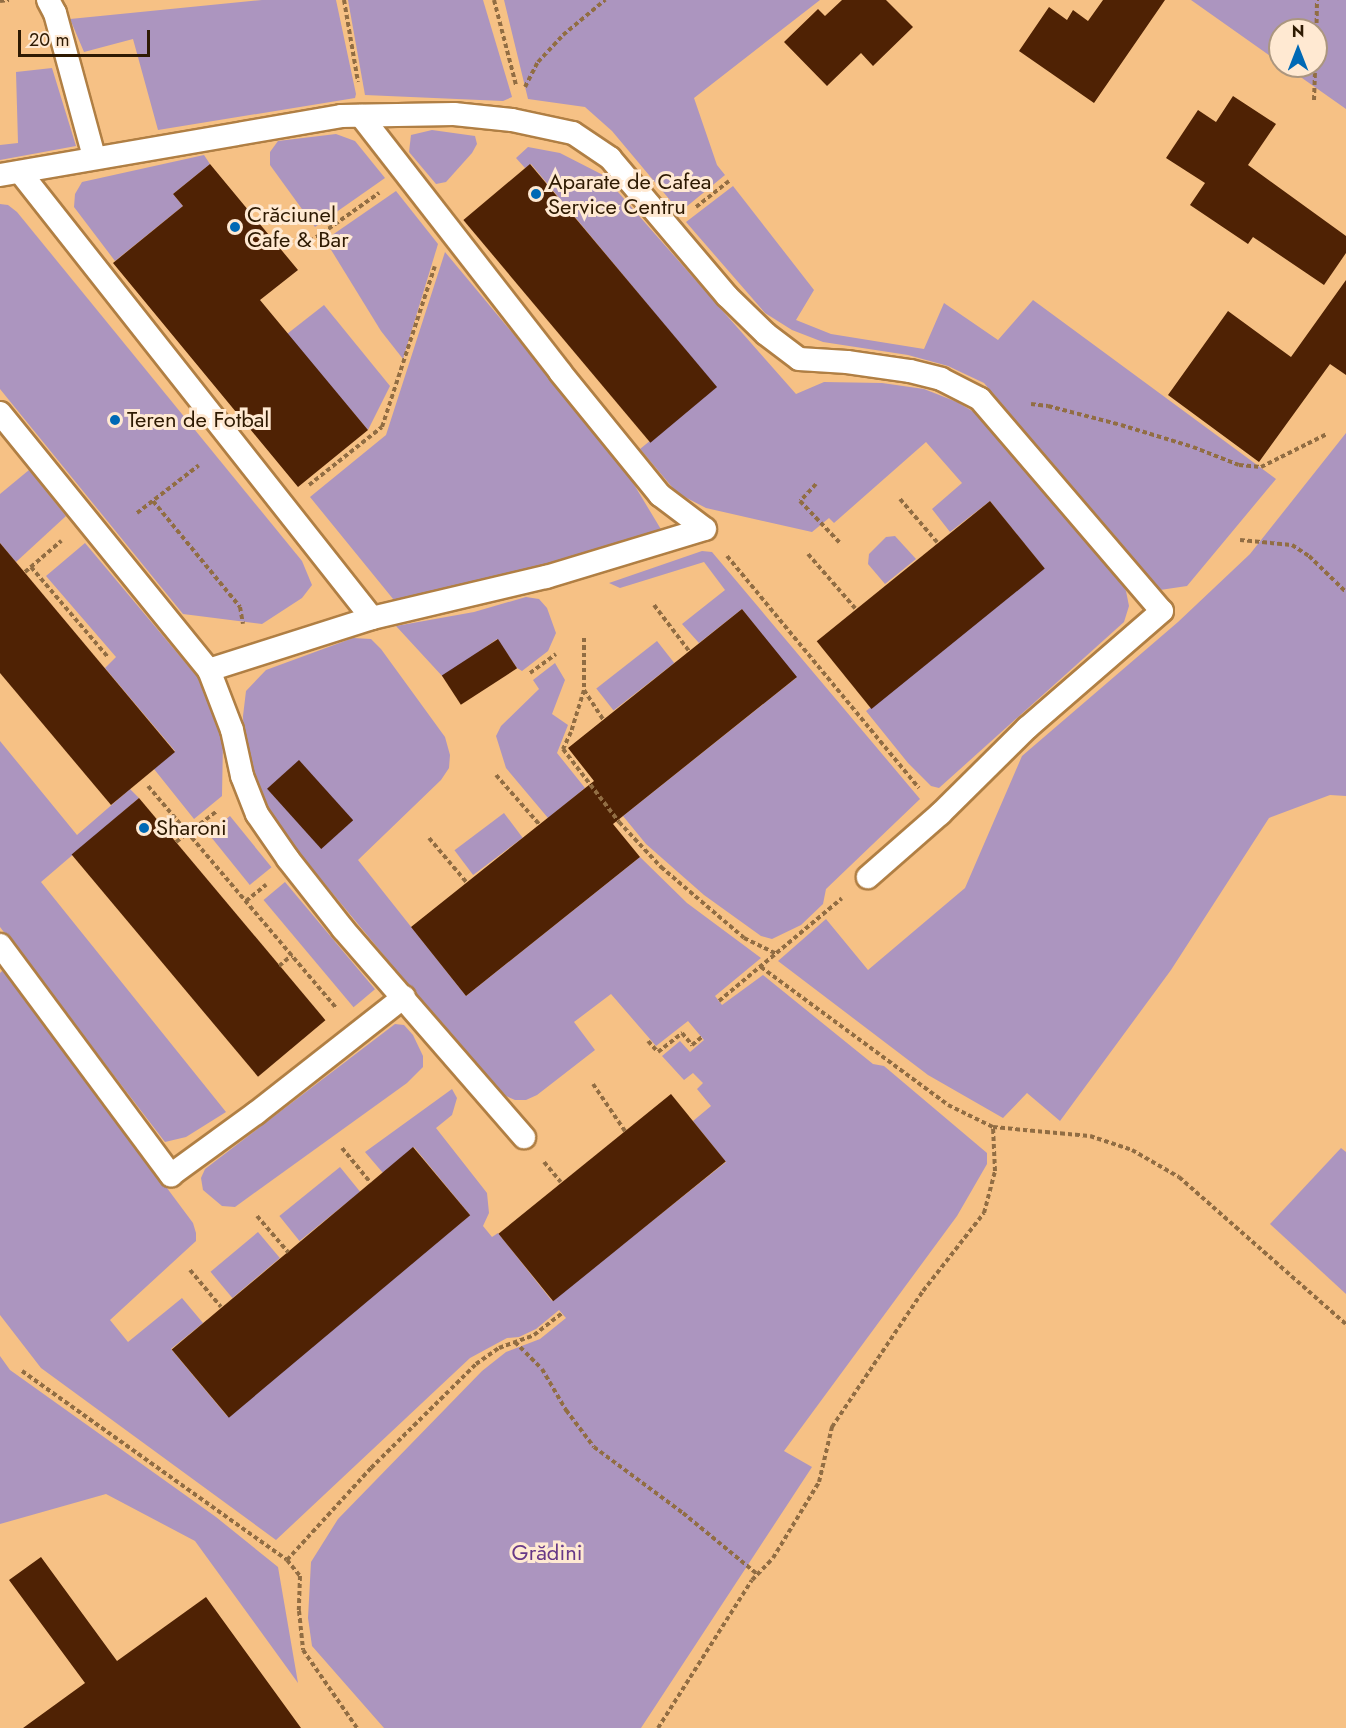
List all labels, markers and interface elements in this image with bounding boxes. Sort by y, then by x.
scale bar [21,18,153,56]
north arrow [1268,18,1328,78]
text: N [1292,20,1304,43]
text: 20 m [29,27,69,53]
place label: Aparate de Cafea Service Centru [548,168,711,220]
marker: Aparate de Cafea Service Centru [529,187,543,201]
place label: Crăciunel Cafe & Bar [247,201,349,252]
marker: Crăciunel Cafe & Bar [228,220,242,234]
place label: Teren de Fotbal [127,407,269,433]
marker: Teren de Fotbal [108,413,122,427]
place label: Sharoni [156,815,227,841]
marker: Sharoni [137,821,151,835]
park label: Grădini [512,1540,582,1566]

